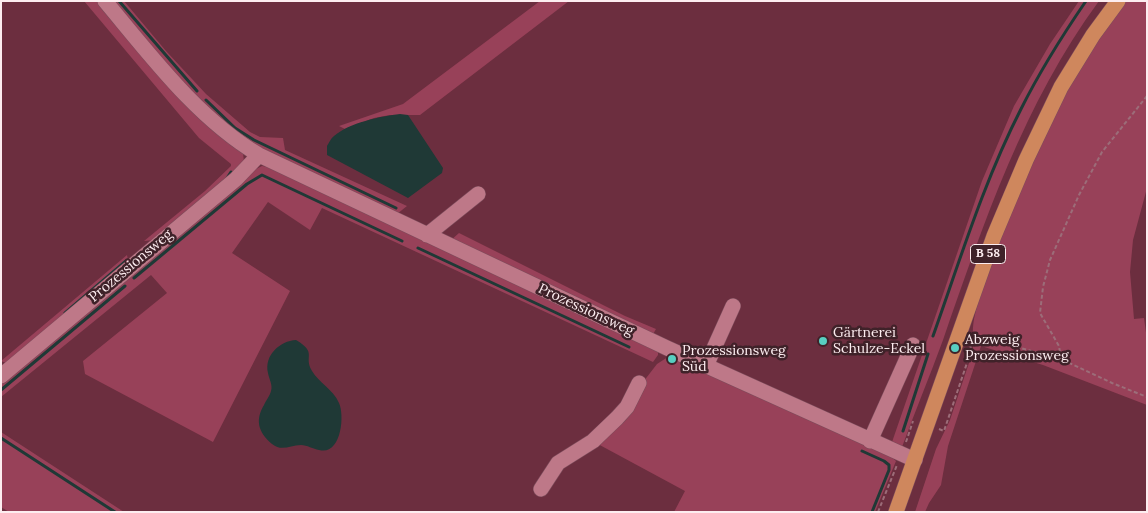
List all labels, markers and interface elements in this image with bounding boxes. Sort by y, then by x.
street label: Prozessionsweg [86,226,176,306]
road number: B 58 [970,244,1006,264]
street label: Prozessionsweg [535,280,637,340]
place label: Gärtnerei Schulze-Eckel [833,325,925,358]
place label: Abzweig Prozessionsweg [965,332,1069,364]
marker: Gärtnerei Schulze-Eckel [817,335,829,347]
marker: Abzweig Prozessionsweg [949,342,961,354]
place label: Prozessionsweg Süd [682,343,786,376]
marker: Prozessionsweg Süd [666,353,678,365]

